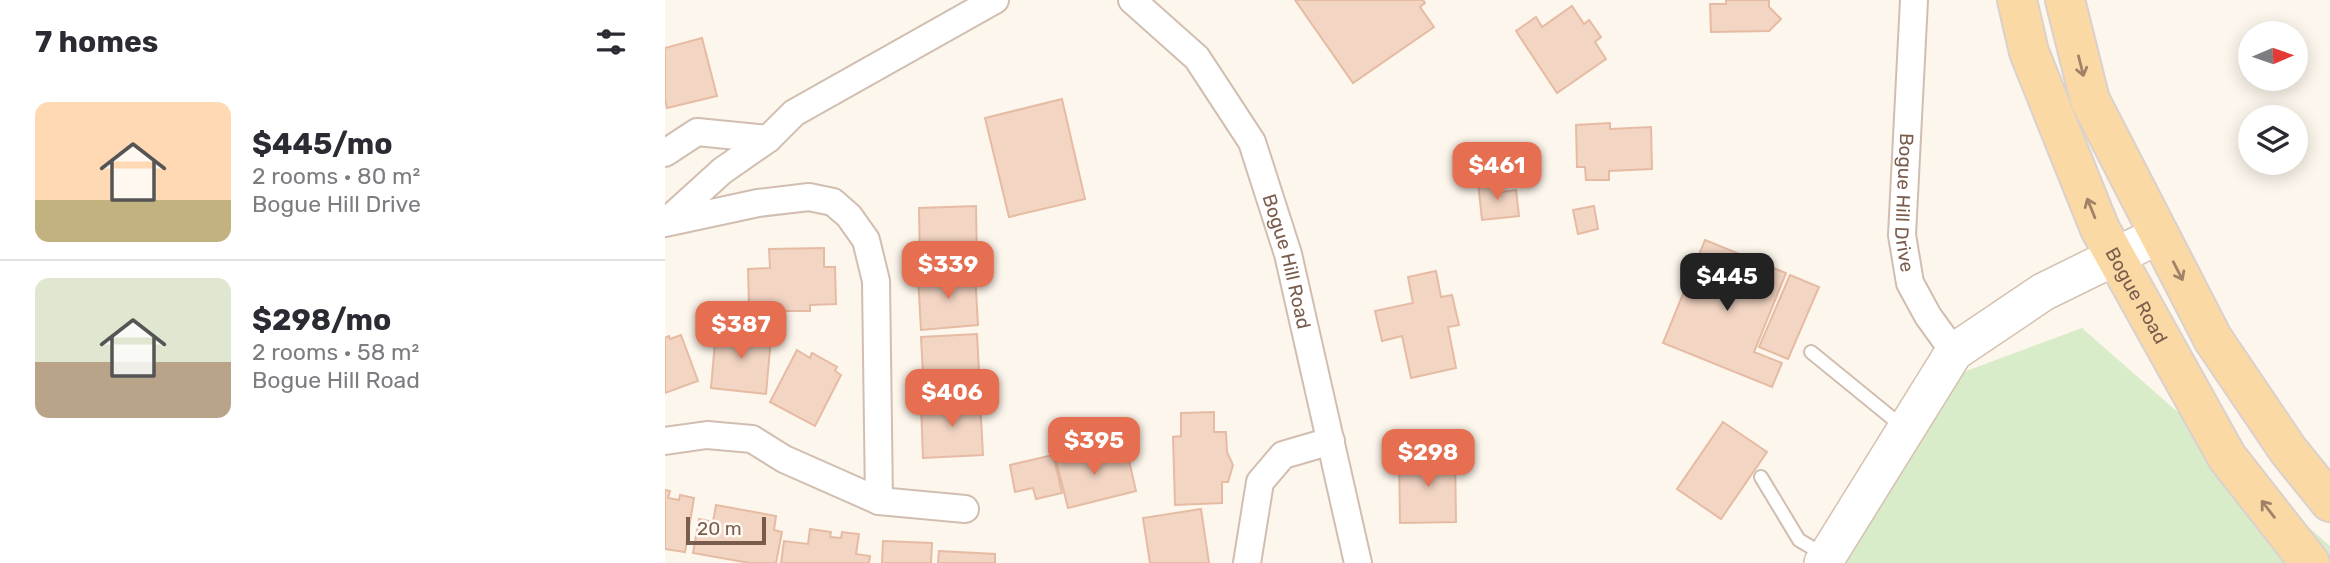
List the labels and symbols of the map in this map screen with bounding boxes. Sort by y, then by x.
north arrow [2238,21,2308,91]
one-way arrow [2075,54,2088,77]
street label: Bogue Hill Drive [1890,132,1920,274]
pin: $461 [1456,142,1538,202]
street label: Bogue Hill Road [1258,191,1316,331]
one-way arrow [2084,198,2097,219]
pin: $339 [907,242,989,301]
street label: Bogue Road [2101,243,2173,348]
pin: $445 [1686,254,1768,313]
one-way arrow [2171,260,2185,281]
pin: $387 [700,302,782,361]
pin: $406 [911,370,993,429]
pin: $395 [1053,418,1135,477]
pin: $298 [1387,430,1469,489]
one-way arrow [2261,500,2276,519]
scale bar [686,514,767,546]

